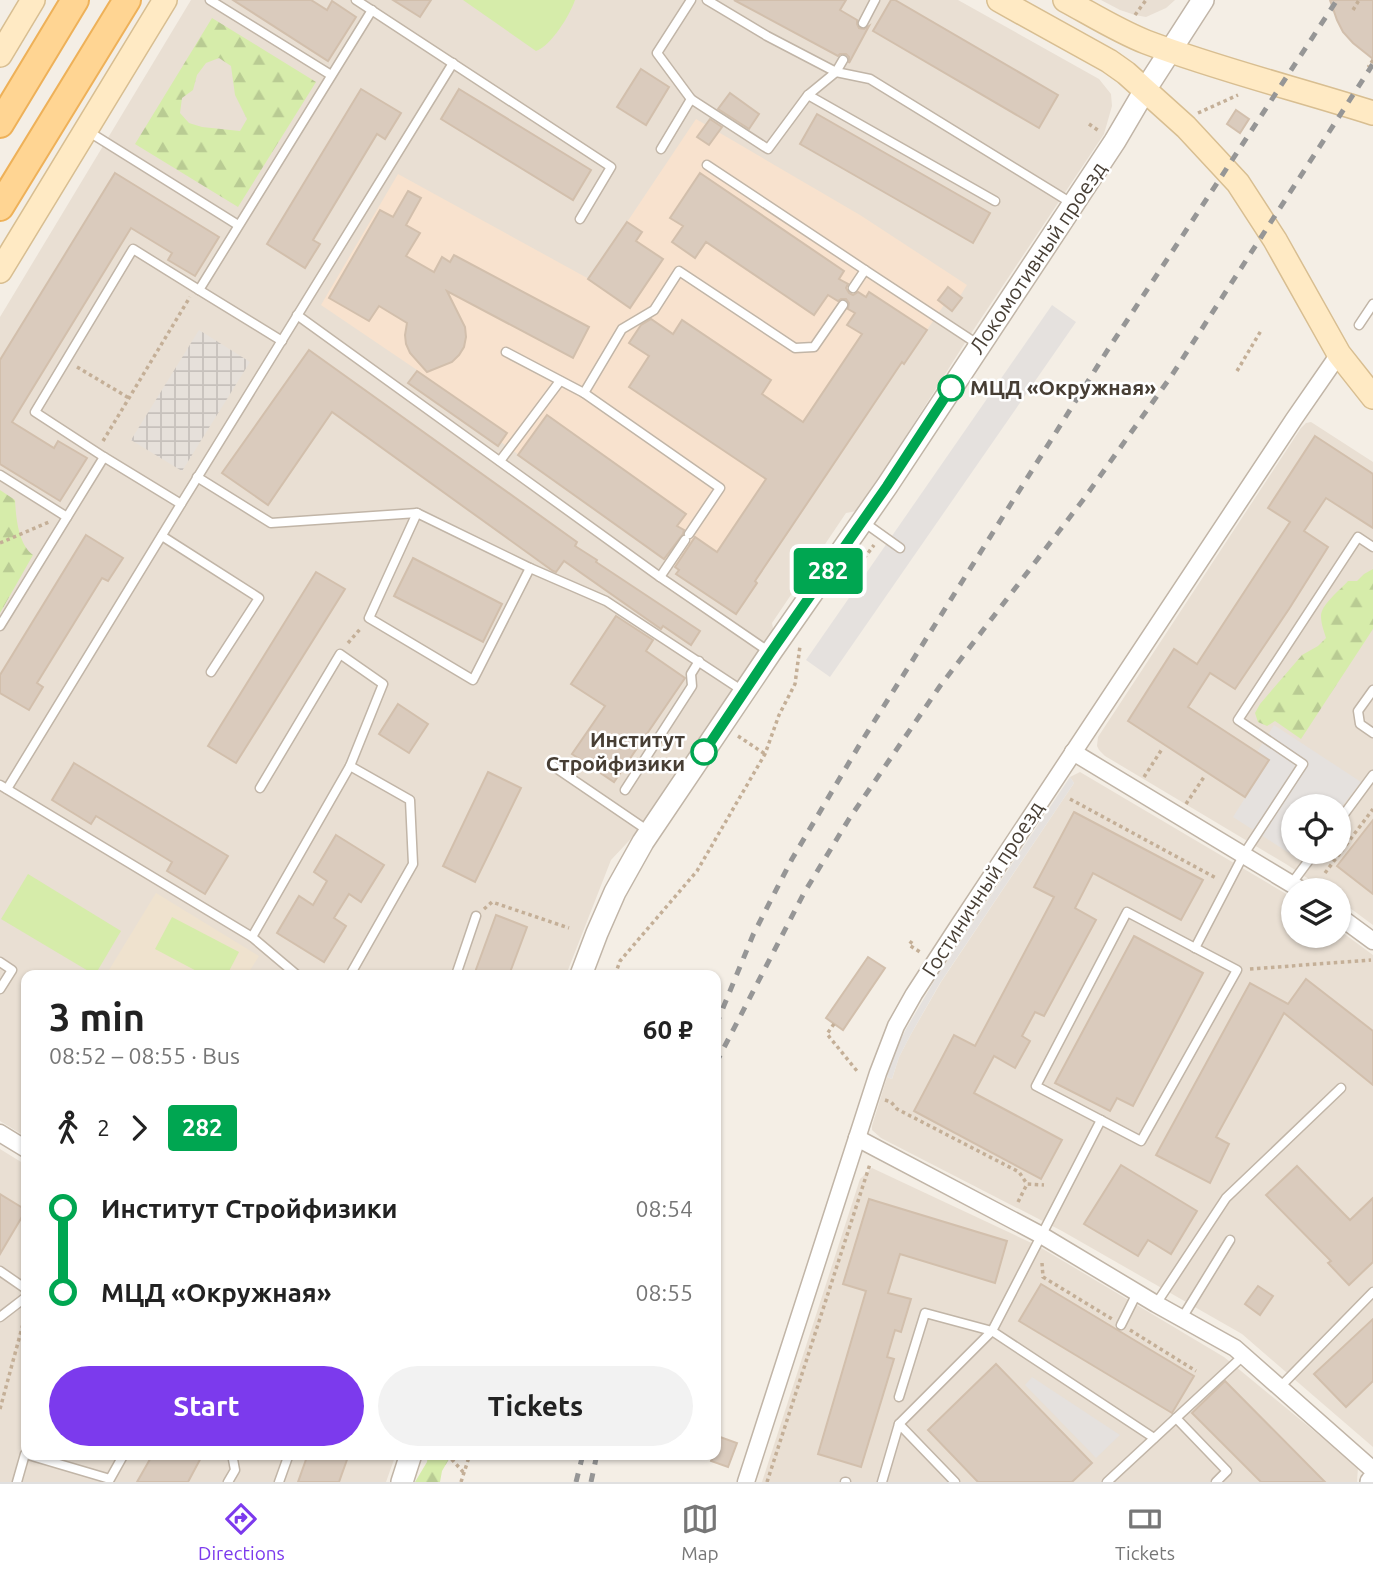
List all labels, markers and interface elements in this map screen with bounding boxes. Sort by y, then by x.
street label: Локомотивный проезд [964,157,1110,358]
marker: МЦД «Окружная» [938,375,964,401]
place label: МЦД «Окружная» [970,375,1156,399]
line badge: 282 [788,548,868,594]
text: 282 [808,557,848,584]
place label: Институт Стройфизики [546,727,685,775]
marker: Институт Стройфизики [691,739,717,765]
map controls [1281,794,1351,948]
button: locate [1281,794,1351,864]
street label: Гостиничный проезд [917,796,1048,980]
button: layers [1281,878,1351,948]
text: 3 min [49,996,145,1038]
text: 60 ₽ [643,1015,693,1044]
text: 08:52 – 08:55 · Bus [49,1043,240,1068]
icon: walk [49,1109,87,1147]
icon: forward [120,1109,158,1147]
text: 282 [182,1114,223,1141]
text: 2 [97,1115,110,1140]
text: Институт Стройфизики [101,1194,397,1223]
text: 08:54 [635,1196,693,1221]
text: МЦД «Окружная» [101,1278,331,1307]
text: 08:55 [635,1280,693,1305]
button: Start [49,1366,364,1446]
button: Tickets [378,1366,693,1446]
tab: Directions [198,1500,285,1564]
tab: Map [681,1500,719,1564]
tab: Tickets [1115,1500,1175,1564]

